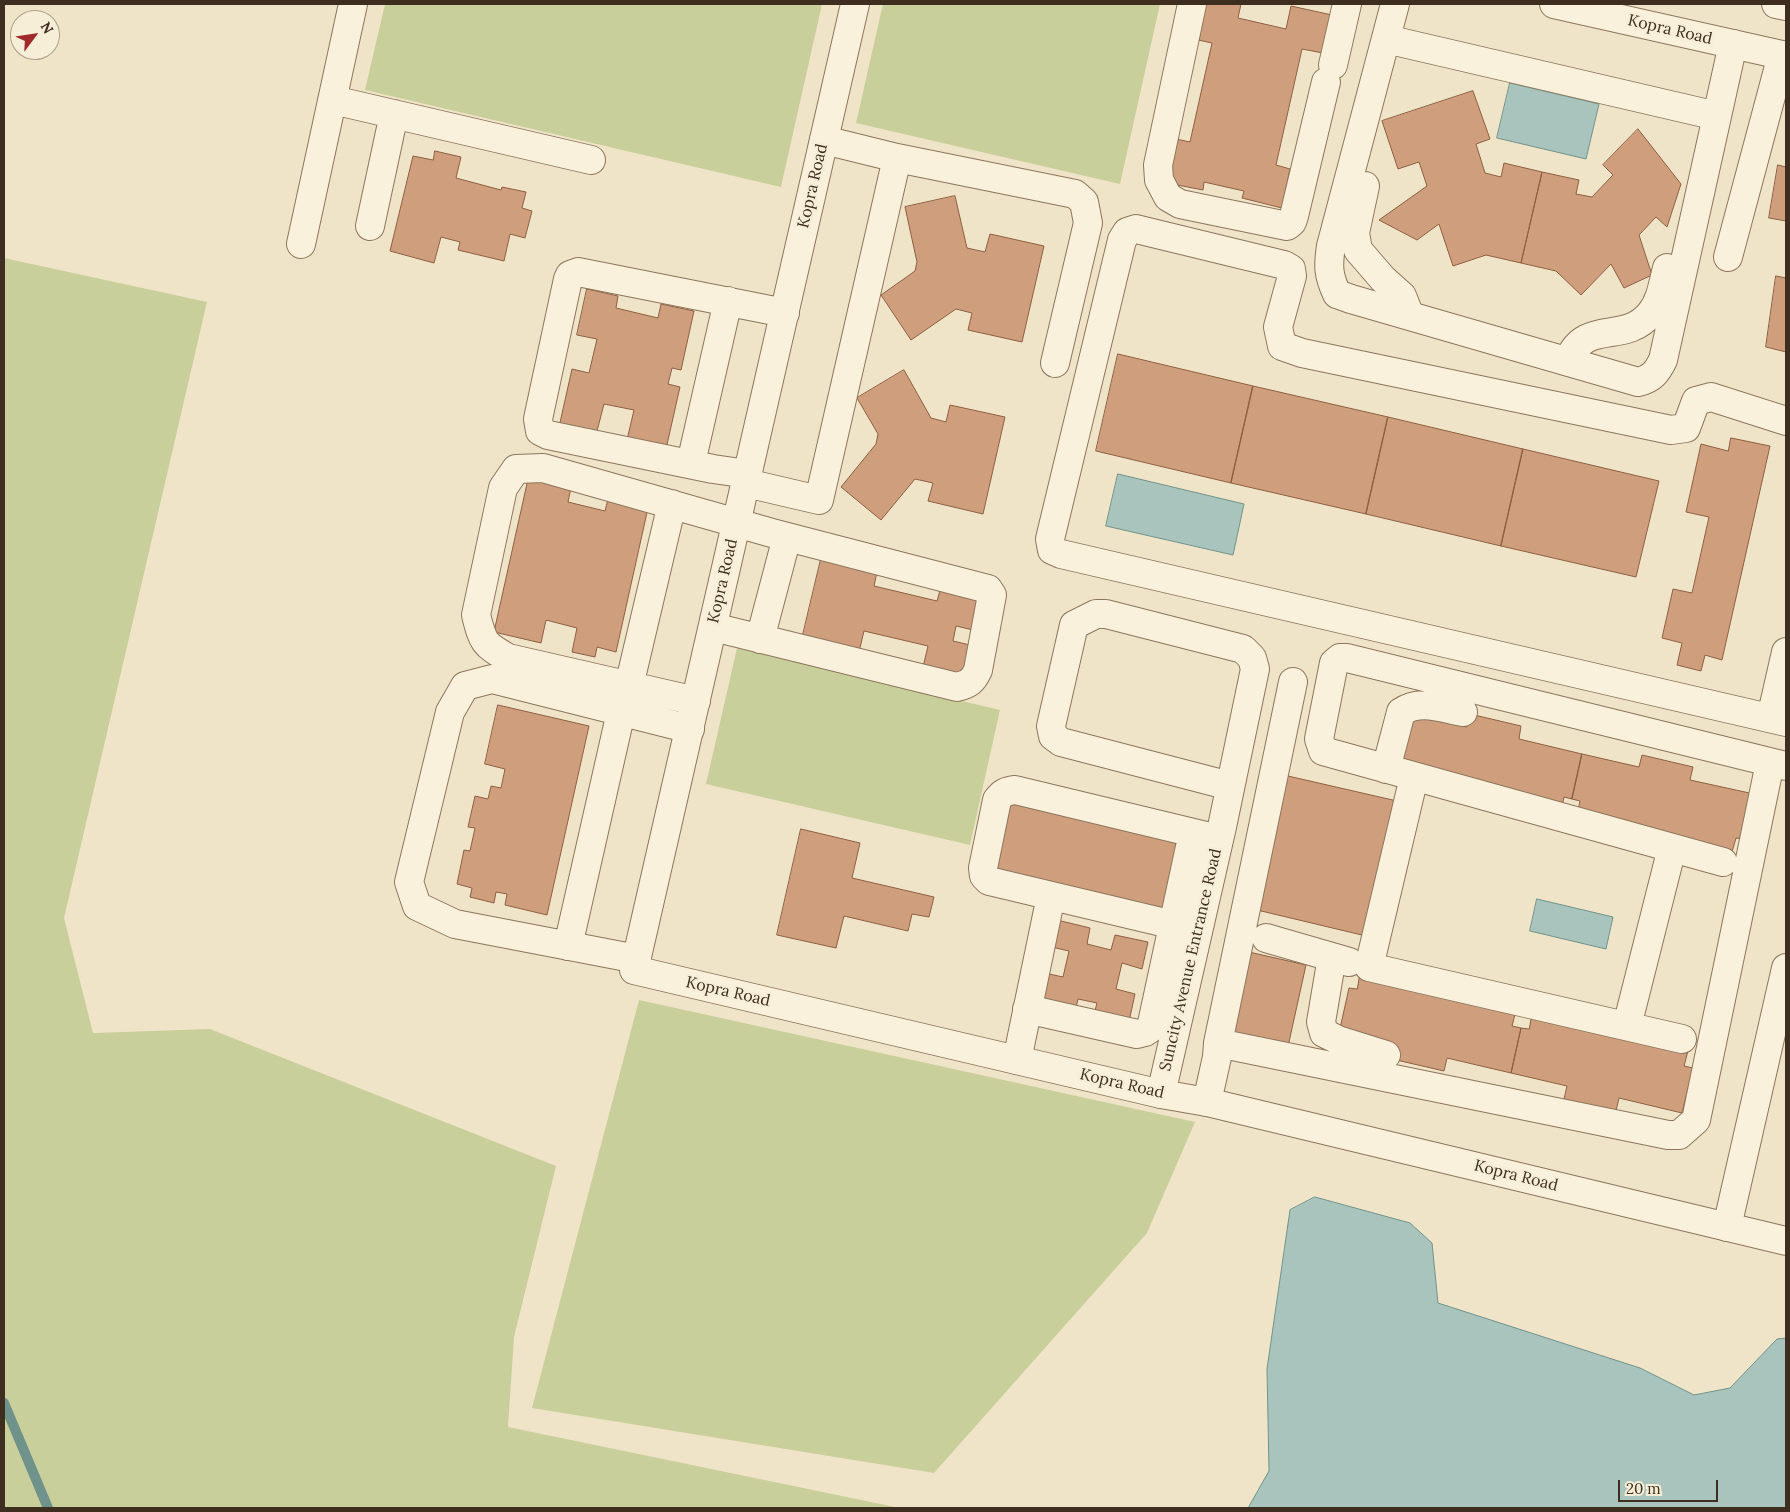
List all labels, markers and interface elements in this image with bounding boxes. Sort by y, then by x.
north arrow [10,10,60,60]
street label: Kopra Road [1626,11,1714,49]
text: N [36,19,57,37]
street label: Kopra Road [794,142,832,230]
street label: Kopra Road [704,537,742,625]
street label: Suncity Avenue Entrance Road [1156,847,1226,1073]
street label: Kopra Road [684,973,772,1011]
street label: Kopra Road [1078,1065,1166,1103]
street label: Kopra Road [1472,1156,1560,1196]
scale bar [1620,1470,1720,1502]
text: 20 m [1626,1479,1661,1498]

